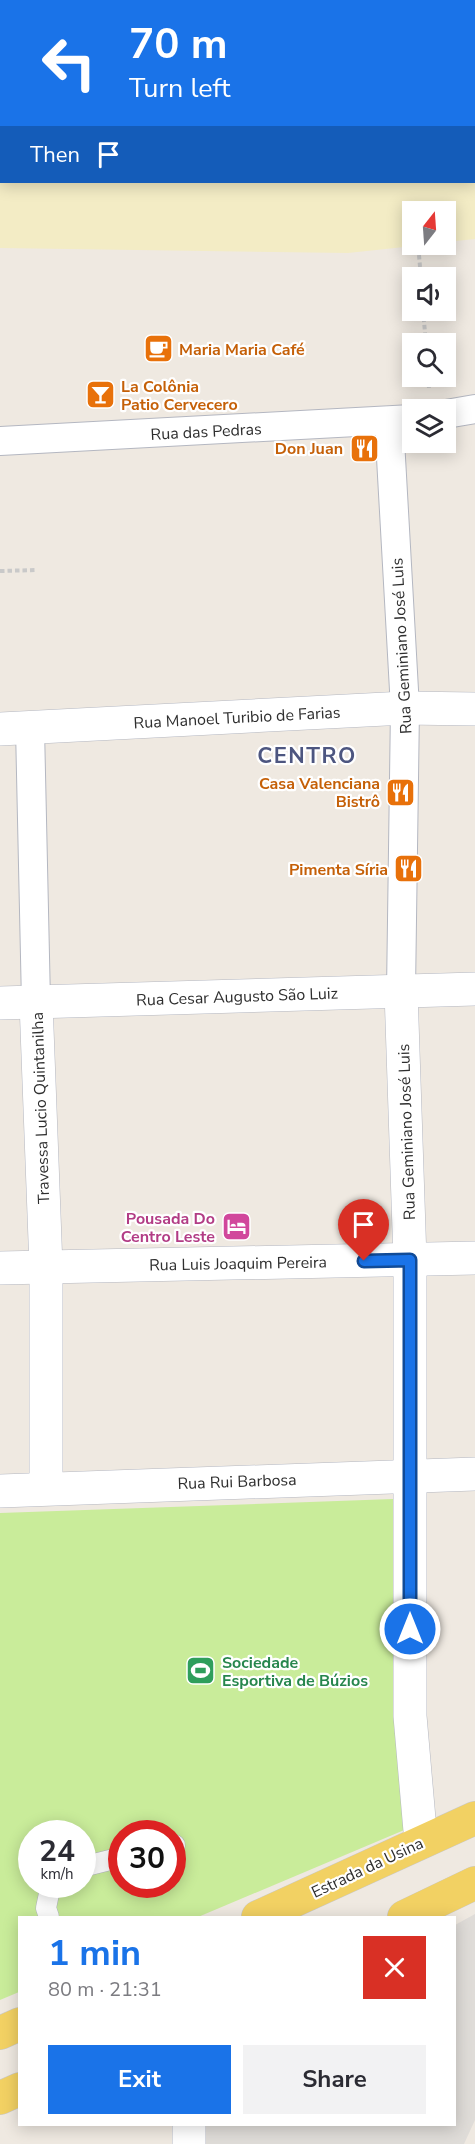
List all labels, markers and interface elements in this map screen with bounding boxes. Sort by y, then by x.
text: 70 m [129,16,228,73]
icon: left [30,24,108,102]
text: Turn left [129,70,230,107]
icon: arrive [92,138,125,171]
text: Then [30,140,80,170]
north arrow [402,201,456,255]
map controls [402,201,456,453]
button: sound [402,267,456,321]
cafe icon: Maria Maria Café [142,333,174,365]
button: search [402,333,456,387]
place label: Maria Maria Café [179,339,305,361]
place label: La Colônia Patio Cervecero [121,376,238,416]
bar icon: La Colônia Patio Cervecero [84,379,116,411]
button: layers [402,399,456,453]
street label: Rua das Pedras [150,418,262,446]
restaurant icon: Don Juan [348,432,380,464]
place label: Don Juan [275,438,343,460]
street label: Rua Geminiano José Luis [386,557,418,735]
street label: Rua Manoel Turibio de Farias [133,702,341,734]
district label: CENTRO [257,741,357,771]
place label: Casa Valenciana Bistrô [259,773,380,813]
restaurant icon: Casa Valenciana Bistrô [385,776,417,808]
restaurant icon: Pimenta Síria [393,853,425,885]
place label: Pimenta Síria [289,859,388,881]
street label: Rua Cesar Augusto São Luiz [136,982,338,1012]
street label: Travessa Lucio Quintanilha [27,1012,55,1204]
street label: Rua Geminiano José Luis [393,1043,421,1221]
pin [338,1199,389,1261]
place label: Pousada Do Centro Leste [121,1208,215,1248]
icon: arrive [347,1208,380,1241]
hotel icon: Pousada Do Centro Leste [220,1211,252,1243]
street label: Rua Luis Joaquim Pereira [149,1251,327,1277]
street label: Rua Rui Barbosa [177,1469,297,1495]
position arrow [378,1597,442,1661]
place label: Sociedade Esportiva de Búzios [222,1652,368,1692]
sports icon: Sociedade Esportiva de Búzios [185,1655,217,1687]
speed limit sign: 30 [108,1820,186,1898]
text: 24 [39,1831,75,1872]
street label: Estrada da Usina [308,1832,427,1903]
text: km/h [40,1864,74,1884]
text: 1 min [48,1929,141,1978]
button: close [363,1936,426,1999]
text: 80 m · 21:31 [48,1976,162,2003]
button: Exit [48,2045,231,2114]
button: Share [243,2045,426,2114]

